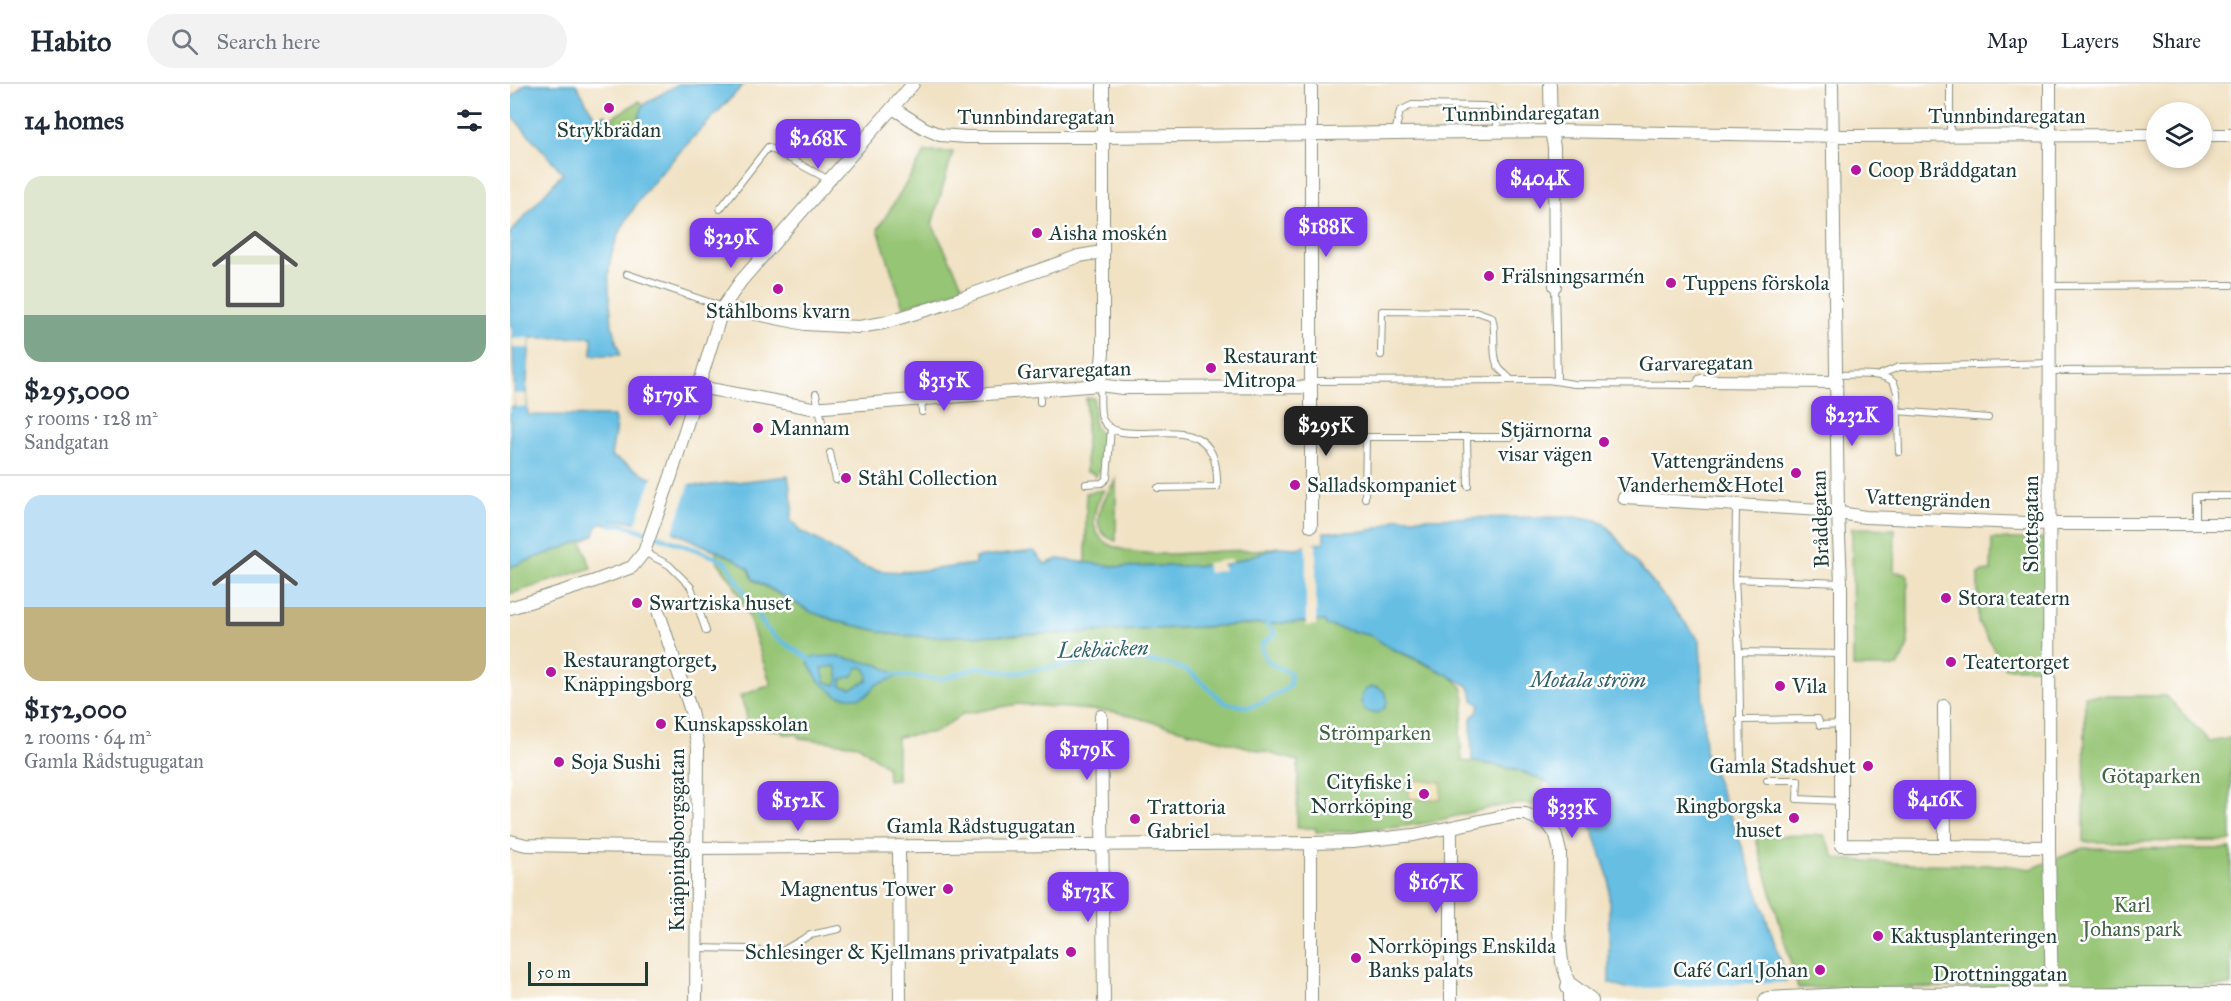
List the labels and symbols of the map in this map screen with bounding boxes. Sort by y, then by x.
street label: Tunnbindaregatan [1442,99,1600,127]
marker: Strykbrädan [602,101,616,115]
street label: Tunnbindaregatan [1928,103,2086,129]
street label: Tunnbindaregatan [957,104,1115,130]
place label: Strykbrädan [557,117,661,143]
pin: $268K [776,119,860,170]
place label: Coop Bråddgatan [1868,157,2017,183]
pin: $404K [1498,159,1582,210]
marker: Coop Bråddgatan [1849,163,1863,177]
pin: $188K [1284,207,1368,258]
pin: $329K [689,218,773,269]
place label: Aisha moskén [1048,220,1167,246]
marker: Aisha moskén [1030,226,1044,240]
place label: Frälsningsarmén [1501,263,1645,289]
marker: Frälsningsarmén [1482,269,1496,283]
place label: Tuppens förskola [1683,270,1829,296]
marker: Tuppens förskola [1664,276,1678,290]
marker: Ståhlboms kvarn [771,282,785,296]
place label: Ståhlboms kvarn [706,298,850,324]
place label: Restaurant Mitropa [1223,343,1318,393]
street label: Garvaregatan [1639,349,1753,377]
street label: Garvaregatan [1017,355,1131,385]
pin: $315K [902,361,986,412]
marker: Restaurant Mitropa [1204,361,1218,375]
pin: $179K [628,376,712,427]
pin: $232K [1810,396,1894,447]
pin: $295K [1284,406,1368,457]
place label: Mannam [770,415,850,441]
place label: Stjärnorna visar vägen [1497,417,1592,467]
marker: Mannam [751,421,765,435]
marker: Stjärnorna visar vägen [1597,435,1611,449]
place label: Vattengrändens Vanderhem&Hotel [1616,448,1784,498]
place label: Ståhl Collection [858,465,997,491]
marker: Vattengrändens Vanderhem&Hotel [1789,466,1803,480]
street label: Bråddgatan [1805,470,1835,568]
marker: Ståhl Collection [839,471,853,485]
place label: Salladskompaniet [1307,472,1457,498]
street label: Slottsgatan [2018,475,2044,573]
marker: Salladskompaniet [1288,478,1302,492]
street label: Vattengränden [1864,484,1991,514]
place label: Stora teatern [1958,585,2070,611]
place label: Swartziska huset [649,590,792,616]
marker: Stora teatern [1939,591,1953,605]
marker: Swartziska huset [630,596,644,610]
water label: Lekbäcken [1056,634,1150,664]
place label: Restaurangtorget, Knäppingsborg [563,647,717,697]
place label: Teatertorget [1963,649,2070,675]
marker: Teatertorget [1944,655,1958,669]
marker: Restaurangtorget, Knäppingsborg [544,665,558,679]
water label: Motala ström [1528,666,1646,693]
place label: Vila [1791,673,1827,699]
marker: Vila [1773,679,1787,693]
place label: Kunskapsskolan [673,711,808,737]
marker: Kunskapsskolan [654,717,668,731]
park label: Strömparken [1319,720,1431,746]
pin: $179K [1045,730,1129,781]
street label: Knäppingsborgsgatan [664,748,690,932]
place label: Soja Sushi [571,749,661,775]
place label: Gamla Stadshuet [1710,753,1857,779]
marker: Soja Sushi [552,755,566,769]
marker: Gamla Stadshuet [1861,759,1875,773]
park label: Götaparken [2101,763,2201,789]
place label: Cityfiske i Norrköping [1311,769,1412,819]
pin: $416K [1893,780,1977,831]
pin: $152K [756,781,840,832]
marker: Cityfiske i Norrköping [1417,787,1431,801]
pin: $333K [1530,788,1614,839]
place label: Ringborgska huset [1676,793,1783,843]
place label: Trattoria Gabriel [1147,794,1226,844]
marker: Ringborgska huset [1787,811,1801,825]
marker: Trattoria Gabriel [1128,812,1142,826]
street label: Gamla Rådstugugatan [887,813,1075,839]
pin: $167K [1394,863,1478,914]
pin: $173K [1046,872,1130,923]
place label: Magnentus Tower [780,876,936,902]
marker: Magnentus Tower [941,882,955,896]
park label: Karl Johans park [2080,892,2182,942]
place label: Kaktusplanteringen [1890,923,2057,949]
marker: Kaktusplanteringen [1871,929,1885,943]
place label: Norrköpings Enskilda Banks palats [1368,933,1556,983]
place label: Schlesinger & Kjellmans privatpalats [745,939,1059,965]
marker: Schlesinger & Kjellmans privatpalats [1064,945,1078,959]
marker: Norrköpings Enskilda Banks palats [1349,951,1363,965]
place label: Café Carl Johan [1673,957,1808,983]
scale bar [528,959,648,986]
street label: Drottninggatan [1933,961,2067,987]
marker: Café Carl Johan [1813,963,1827,977]

